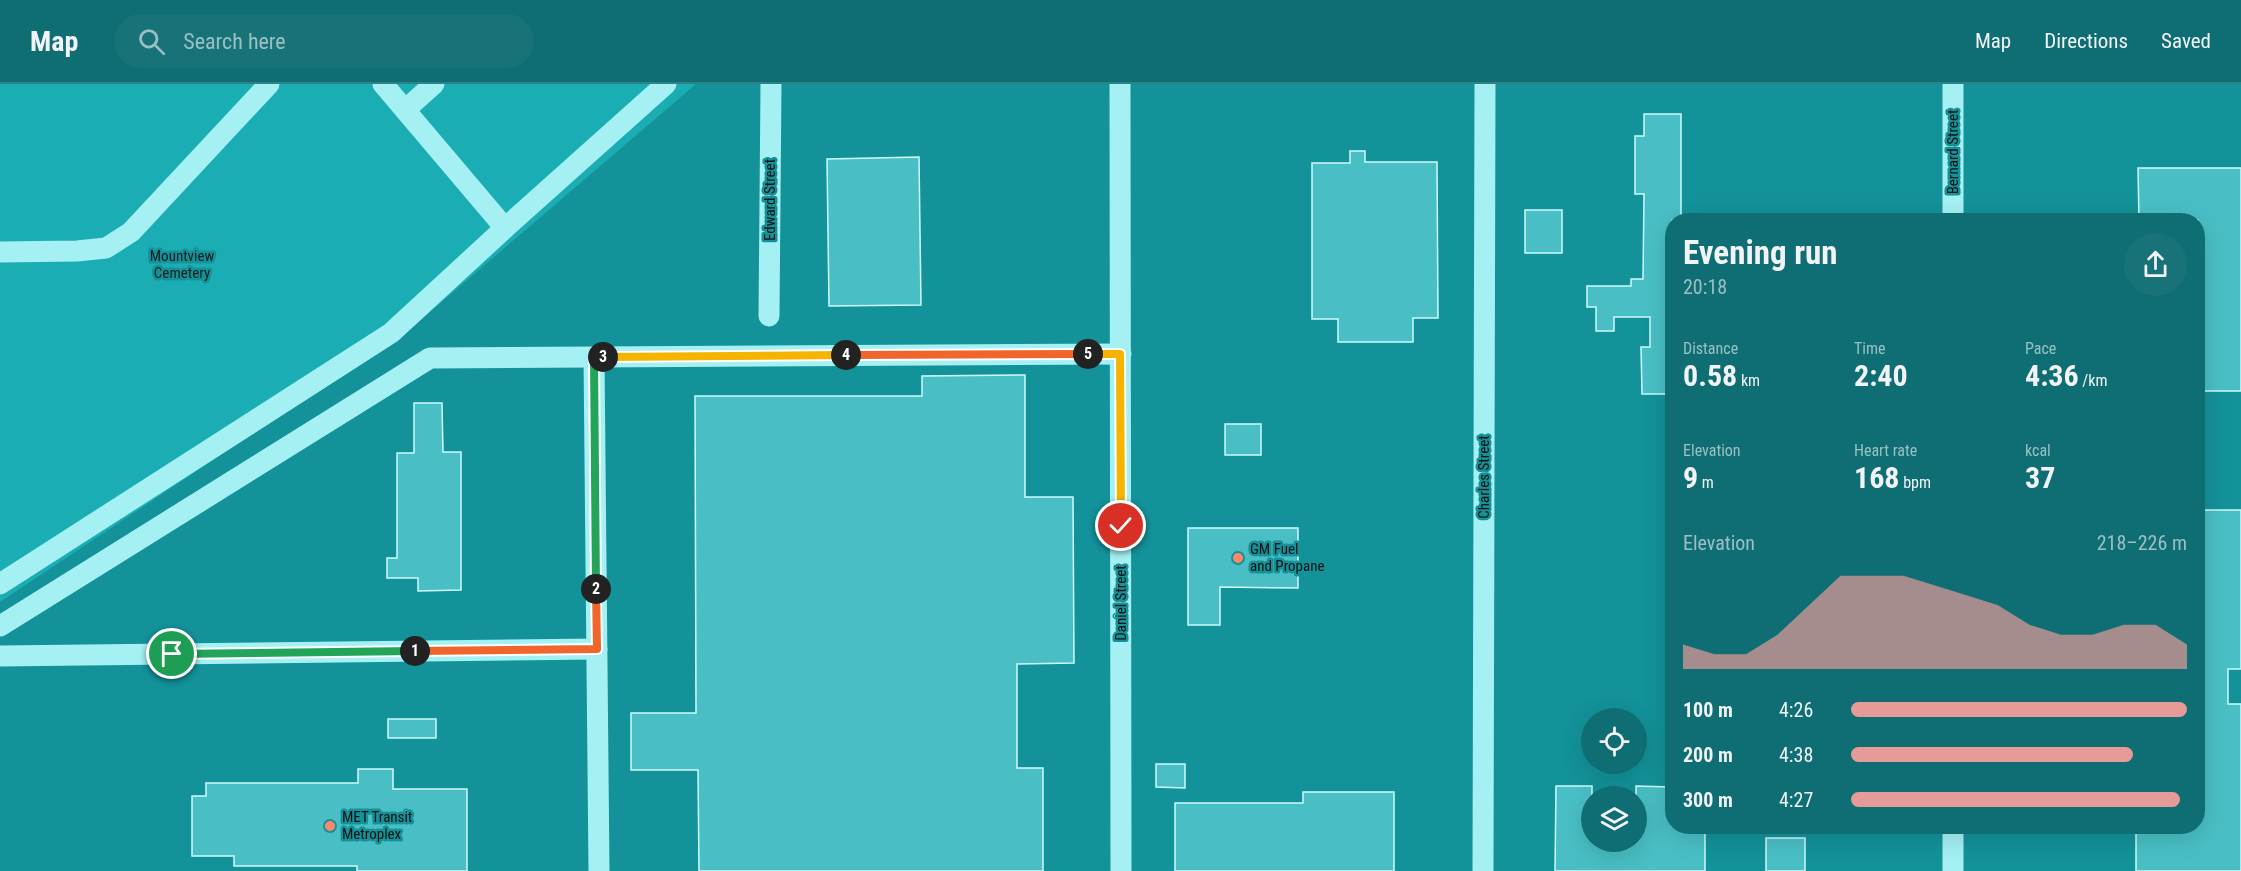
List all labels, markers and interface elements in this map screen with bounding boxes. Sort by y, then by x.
search box [114,14,534,68]
text: Map [30,25,78,58]
icon: search [135,25,168,58]
text: Search here [183,29,286,54]
text: Map [1975,29,2011,53]
text: Directions [2044,29,2128,53]
text: Saved [2161,29,2211,53]
street label: Bernard Street [1944,110,1962,194]
street label: Edward Street [761,159,779,241]
text: Evening run [1683,233,1838,272]
button: share [2124,233,2187,296]
park label: Mountview Cemetery [150,247,214,282]
text: 20:18 [1683,275,1727,299]
pin: 5 [1073,339,1103,369]
text: Distance [1683,339,1738,358]
text: Time [1854,339,1886,358]
text: Pace [2025,339,2056,358]
pin: 4 [831,340,861,370]
pin: 3 [588,342,618,372]
text: 5 [1084,344,1092,363]
text: 4 [842,345,850,364]
text: 3 [599,347,607,366]
text: 0.58 [1683,358,1737,393]
text: 2:40 [1854,358,1908,393]
text: 4:36 [2025,358,2079,393]
text: km [1737,371,1760,390]
text: /km [2079,371,2108,390]
street label: Charles Street [1475,435,1493,519]
text: Elevation [1683,441,1741,460]
text: Heart rate [1854,441,1917,460]
text: kcal [2025,441,2051,460]
text: 9 [1683,460,1698,495]
text: 168 [1854,460,1899,495]
text: 37 [2025,460,2055,495]
text: m [1698,473,1714,492]
text: bpm [1899,473,1931,492]
pin [1095,500,1146,551]
icon: check [1104,509,1137,542]
text: Elevation [1683,531,1755,555]
text: 218–226 m [2097,531,2187,555]
place label: GM Fuel and Propane [1250,540,1324,575]
marker: GM Fuel and Propane [1231,551,1245,565]
street label: Daniel Street [1112,565,1130,641]
pin: 2 [581,574,611,604]
text: 2 [592,579,600,598]
pin [146,628,197,679]
pin: 1 [400,636,430,666]
icon: arrive [155,637,188,670]
text: 1 [411,641,419,660]
text: 100 m [1683,698,1733,722]
text: 4:26 [1779,698,1813,722]
map controls [1581,708,1647,852]
button: locate [1581,708,1647,774]
text: 200 m [1683,743,1733,767]
text: 4:38 [1779,743,1813,767]
button: layers [1581,786,1647,852]
text: 300 m [1683,788,1733,812]
text: 4:27 [1779,788,1813,812]
place label: MET Transit Metroplex [342,808,412,843]
marker: MET Transit Metroplex [323,819,337,833]

